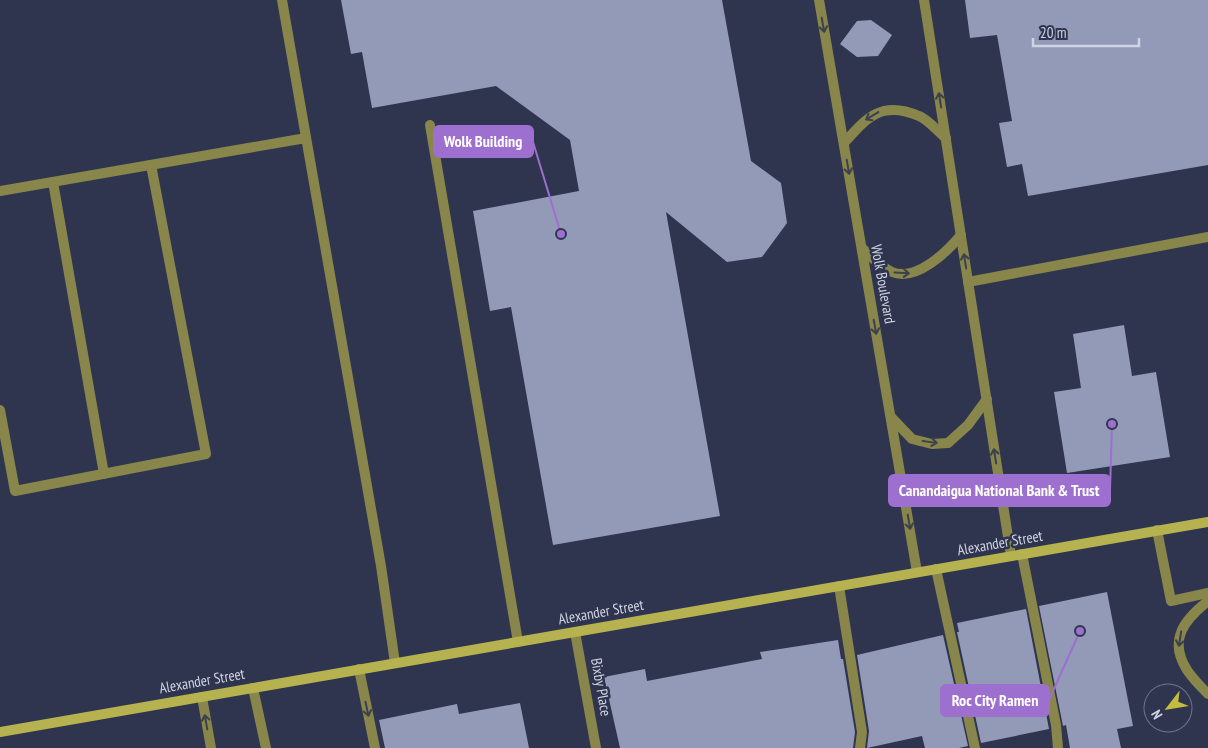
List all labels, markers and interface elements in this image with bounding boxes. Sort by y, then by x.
scale bar [1033,15,1139,47]
one-way arrow [818,16,828,32]
text: 20 m [1040,23,1066,42]
one-way arrow [934,93,944,109]
one-way arrow [866,111,880,121]
callout: Wolk Building [434,126,533,157]
text: Wolk Building [443,131,522,151]
one-way arrow [843,159,853,175]
street label: Wolk Boulevard [867,243,900,325]
one-way arrow [960,253,970,269]
one-way arrow [893,269,909,278]
one-way arrow [871,319,881,335]
one-way arrow [921,438,937,448]
one-way arrow [990,448,1000,464]
callout: Canandaigua National Bank & Trust [889,475,1110,506]
text: Canandaigua National Bank & Trust [899,480,1100,500]
one-way arrow [904,514,914,530]
street label: Alexander Street [956,526,1044,559]
street label: Alexander Street [557,595,645,628]
one-way arrow [1175,630,1185,646]
street label: Bixby Place [587,656,616,718]
street label: Alexander Street [158,664,246,697]
north arrow [1143,683,1193,733]
callout: Roc City Ramen [941,685,1049,716]
text: Roc City Ramen [952,690,1038,710]
one-way arrow [363,700,372,716]
text: N [1147,707,1167,723]
one-way arrow [201,715,211,731]

